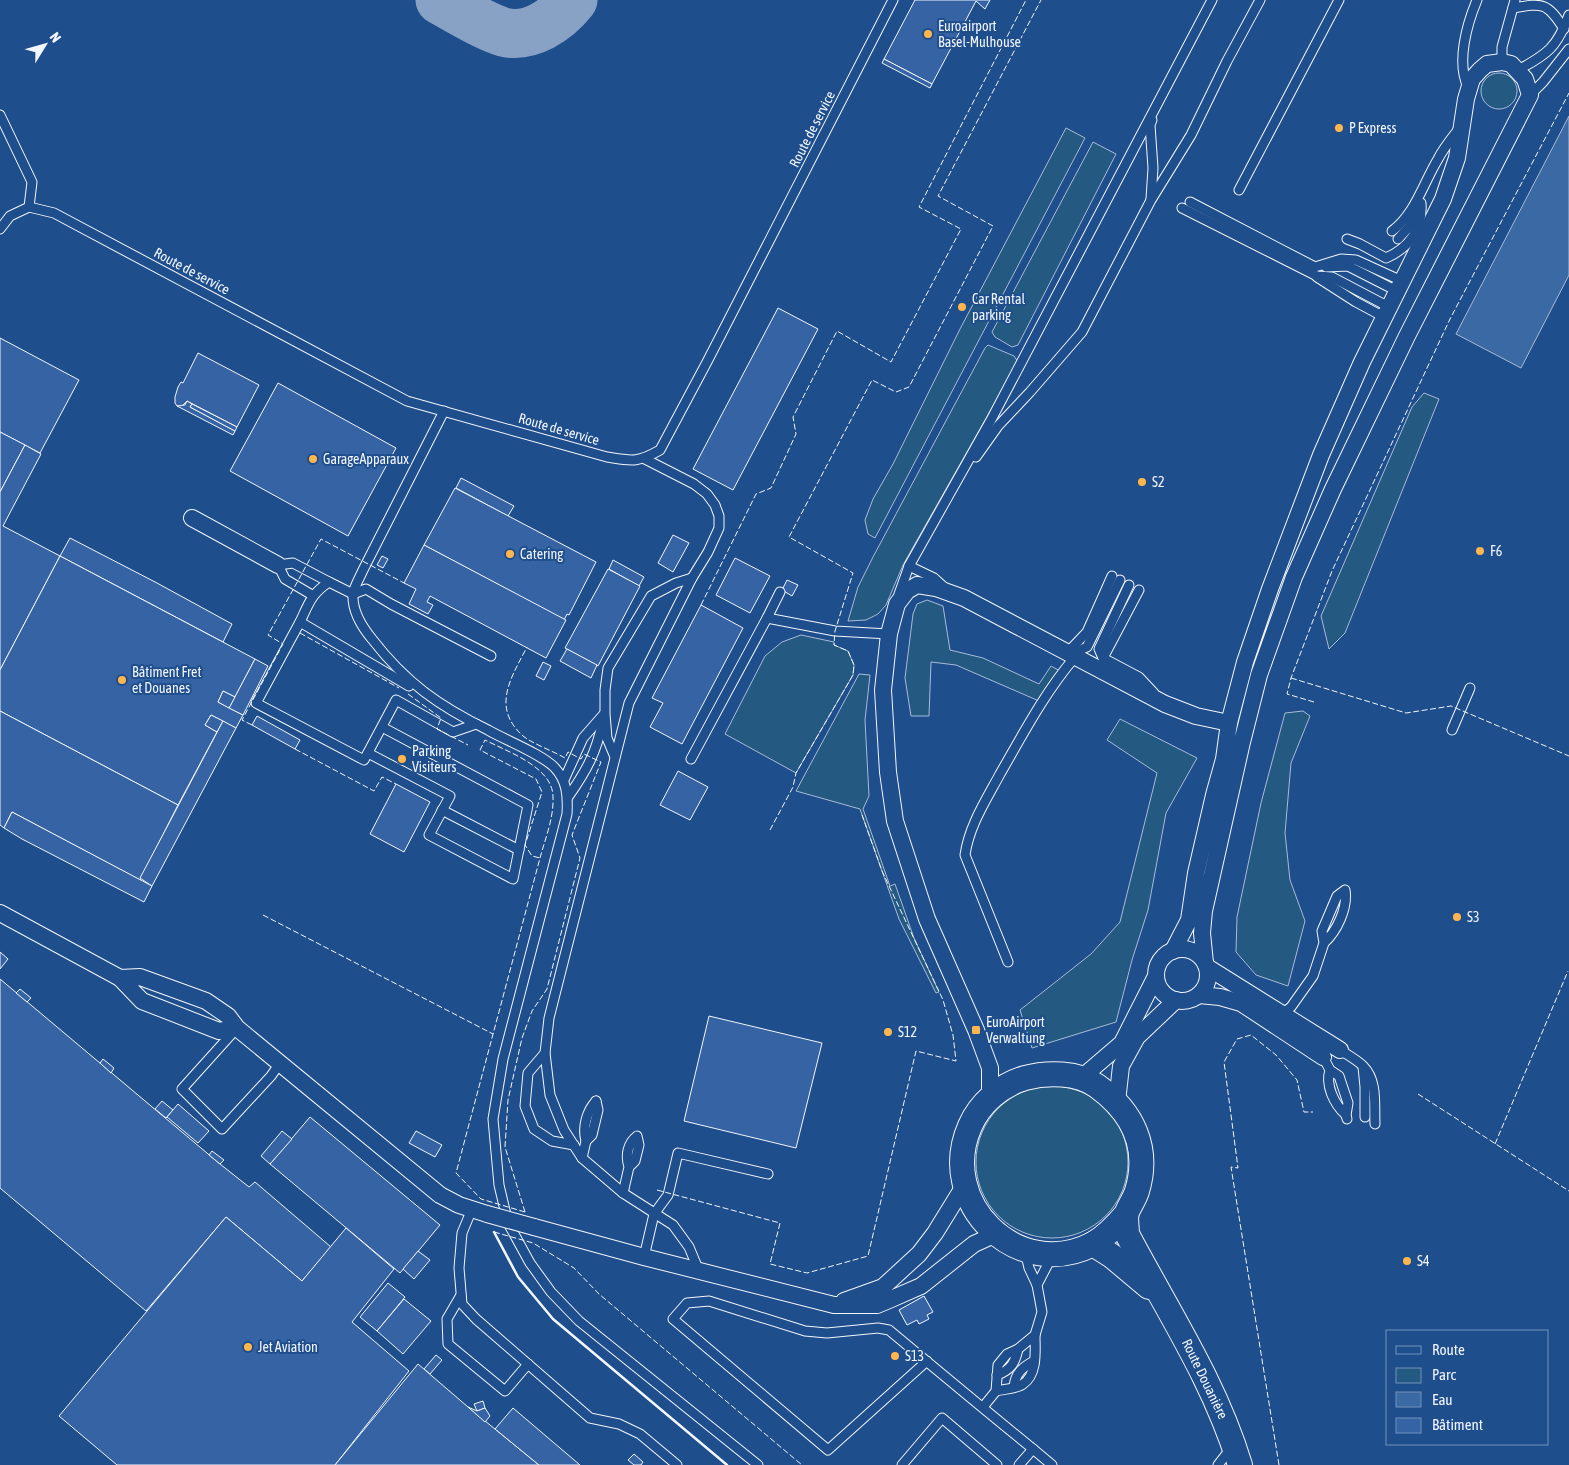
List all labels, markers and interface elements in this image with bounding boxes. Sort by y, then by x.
place label: Euroairport Basel-Mulhouse [938,18,1021,50]
north arrow [20,20,70,70]
marker: Euroairport Basel-Mulhouse [922,28,934,40]
text: N [47,29,64,45]
street label: Route de service [786,88,838,170]
place label: P Express [1349,120,1396,136]
marker: P Express [1333,122,1345,134]
street label: Route de service [151,244,233,298]
place label: Car Rental parking [972,291,1026,323]
marker: Car Rental parking [956,301,968,313]
street label: Route de service [517,410,601,448]
place label: GarageApparaux [323,451,409,467]
marker: GarageApparaux [307,453,319,465]
place label: S2 [1152,474,1164,490]
marker: S2 [1136,476,1148,488]
place label: F6 [1490,543,1503,559]
marker: F6 [1474,545,1486,557]
place label: Catering [520,546,563,562]
marker: Catering [504,548,516,560]
place label: Bâtiment Fret et Douanes [132,664,201,696]
marker: Bâtiment Fret et Douanes [116,674,128,686]
place label: Parking Visiteurs [412,743,456,775]
marker: Parking Visiteurs [396,753,408,765]
place label: S3 [1467,909,1479,925]
marker: S3 [1451,911,1463,923]
place label: EuroAirport Verwaltung [986,1014,1045,1046]
place label: S12 [898,1024,917,1040]
marker: EuroAirport Verwaltung [970,1024,982,1036]
marker: S12 [882,1026,894,1038]
place label: S4 [1417,1253,1430,1269]
marker: S4 [1401,1255,1413,1267]
legend [1386,1330,1549,1445]
street label: Route Douanière [1179,1336,1231,1422]
place label: Jet Aviation [258,1339,318,1355]
marker: Jet Aviation [242,1341,254,1353]
text: Route [1432,1341,1465,1358]
place label: S13 [905,1348,924,1364]
marker: S13 [889,1350,901,1362]
text: Parc [1432,1366,1456,1383]
text: Eau [1432,1391,1453,1408]
text: Bâtiment [1432,1416,1483,1433]

